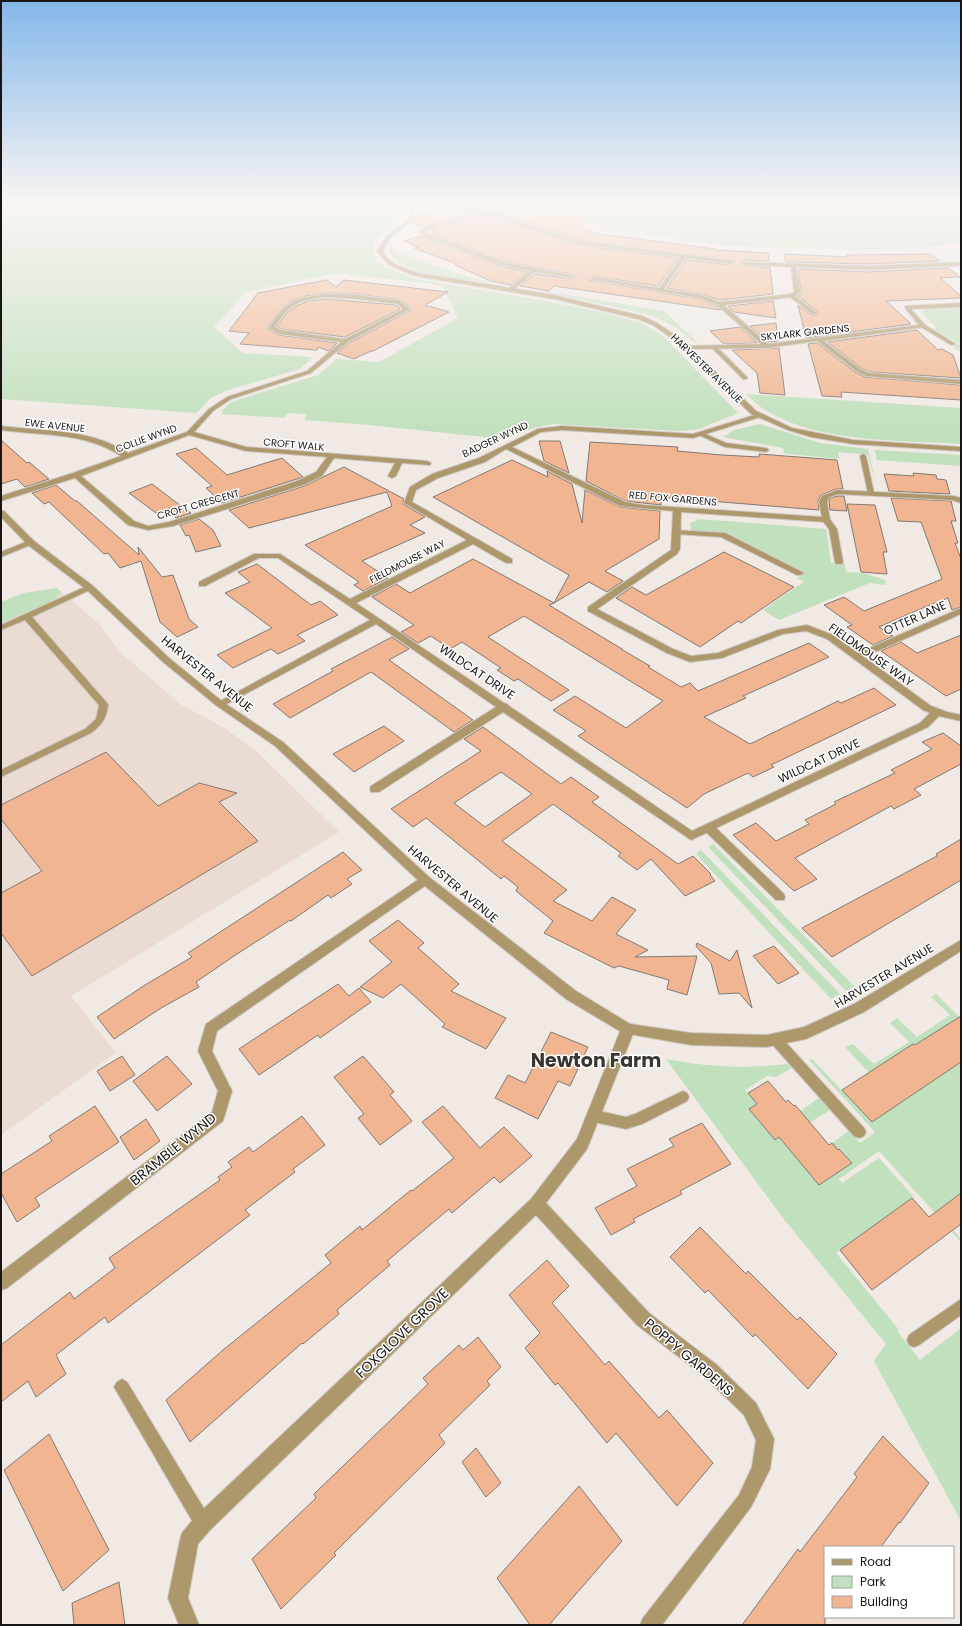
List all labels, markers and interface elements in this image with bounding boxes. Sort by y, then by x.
street label: SKYLARK GARDENS [760,320,850,345]
street label: HARVESTER AVENUE [668,330,746,407]
street label: EWE AVENUE [24,415,86,436]
street label: BADGER WYND [460,418,531,461]
street label: COLLIE WYND [113,420,179,456]
street label: CROFT WALK [263,434,325,455]
street label: CROFT CRESCENT [155,485,242,523]
street label: RED FOX GARDENS [628,487,718,510]
street label: FIELDMOUSE WAY [367,536,448,587]
street label: OTTER LANE [881,596,949,639]
street label: FIELDMOUSE WAY [825,619,917,690]
street label: HARVESTER AVENUE [158,631,257,716]
street label: WILDCAT DRIVE [436,640,519,703]
street label: WILDCAT DRIVE [775,734,862,787]
street label: HARVESTER AVENUE [404,841,502,927]
street label: HARVESTER AVENUE [831,939,937,1012]
district label: Newton Farm [531,1047,661,1074]
street label: BRAMBLE WYND [126,1108,220,1190]
street label: FOXGLOVE GROVE [351,1283,453,1383]
street label: POPPY GARDENS [640,1314,738,1400]
legend [824,1546,954,1618]
text: Road [860,1553,891,1570]
text: Park [860,1573,887,1590]
text: Building [860,1593,908,1610]

